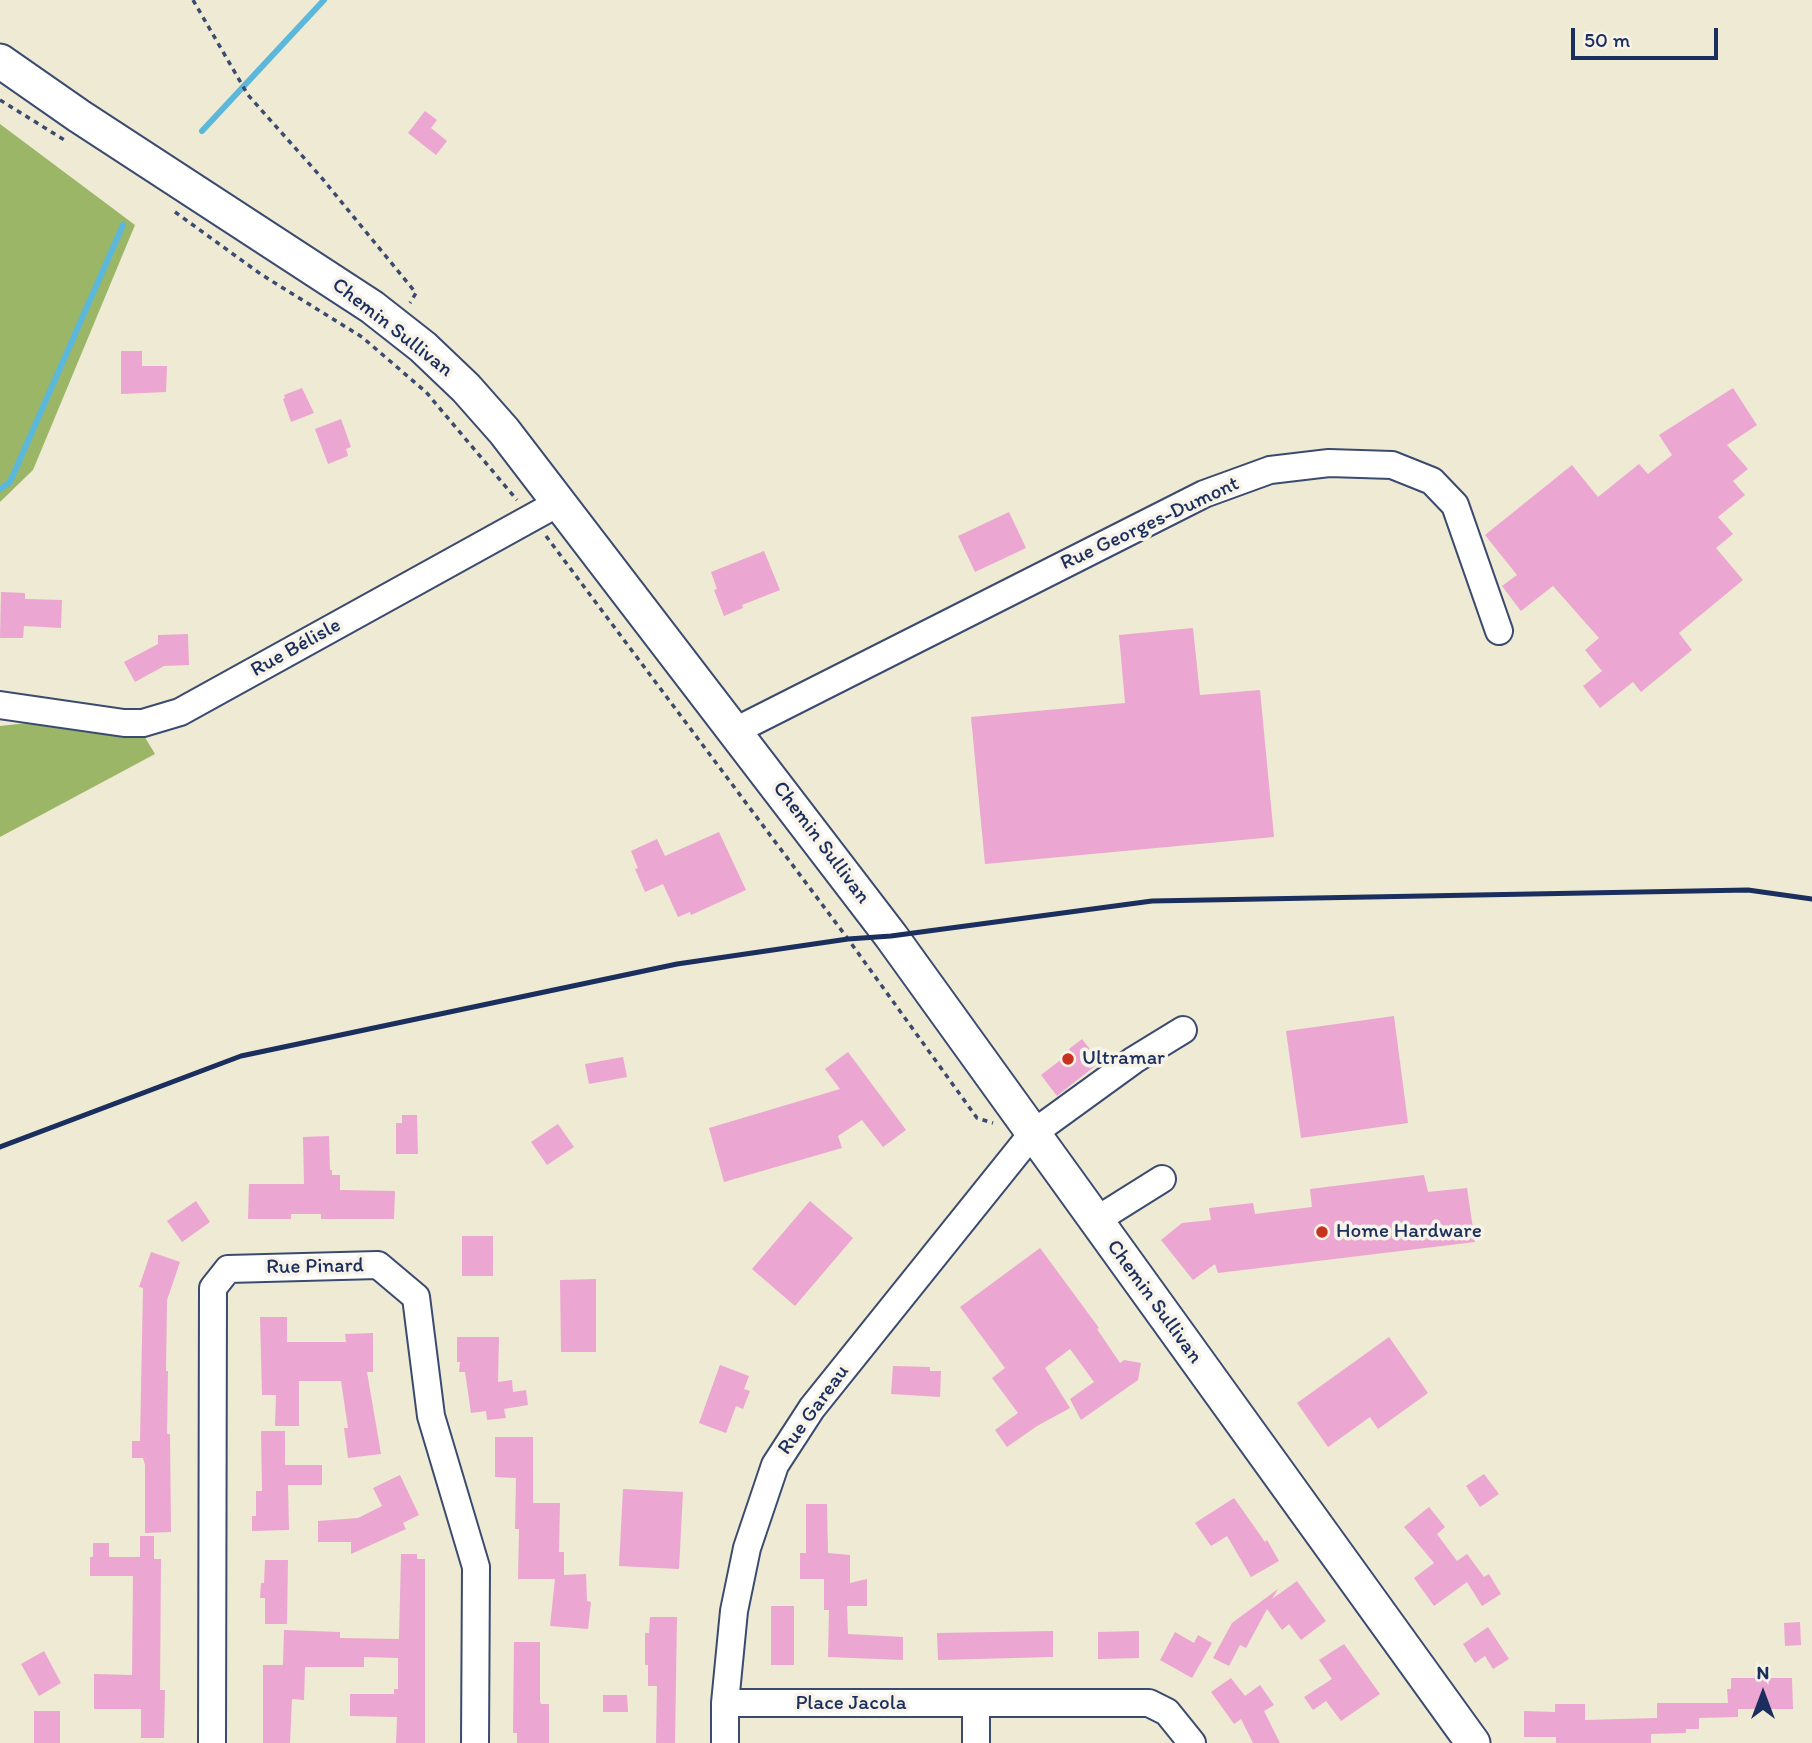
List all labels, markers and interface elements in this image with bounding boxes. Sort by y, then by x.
scale bar [1574,14,1721,58]
text: 50 m [1584,27,1630,52]
street label: Chemin Sullivan [326,273,458,383]
street label: Rue Georges-Dumont [1057,472,1243,576]
street label: Rue Bélisle [247,613,345,683]
street label: Chemin Sullivan [767,777,875,909]
place label: Ultramar [1082,1046,1165,1072]
marker: Ultramar [1060,1051,1076,1067]
place label: Home Hardware [1336,1219,1482,1245]
marker: Home Hardware [1314,1224,1330,1240]
street label: Chemin Sullivan [1101,1235,1207,1369]
street label: Rue Pinard [266,1254,364,1280]
street label: Rue Gareau [773,1360,855,1460]
north arrow [1728,1659,1798,1729]
text: N [1757,1661,1769,1684]
street label: Place Jacola [795,1691,907,1717]

